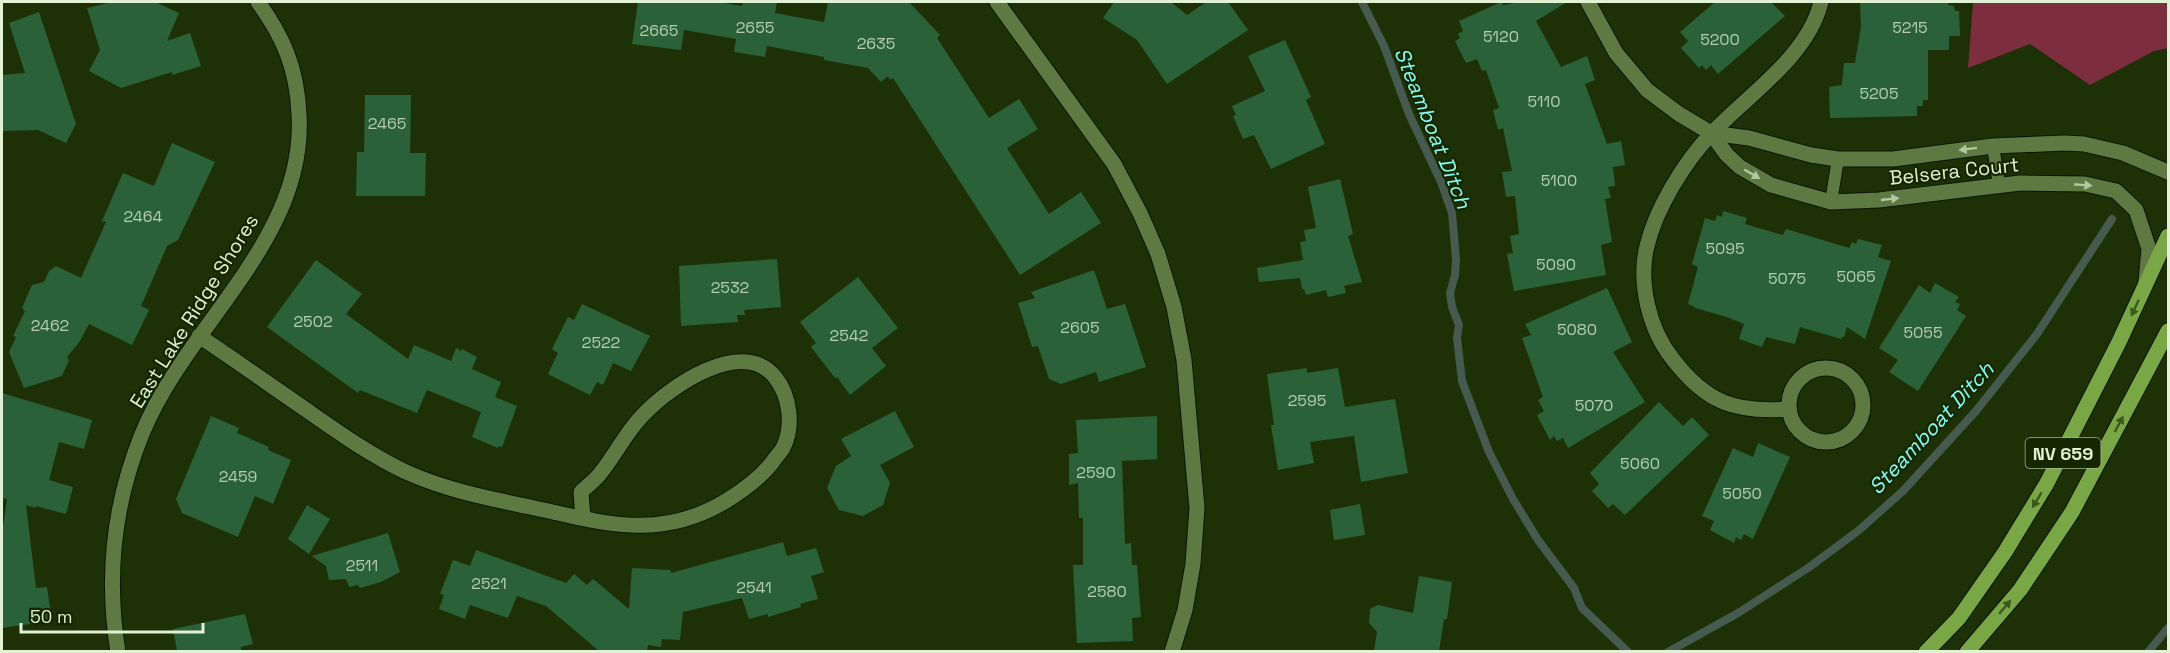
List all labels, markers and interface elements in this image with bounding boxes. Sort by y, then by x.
house number: 2655 [736,17,774,38]
house number: 5215 [1892,17,1928,38]
house number: 2665 [640,20,678,41]
house number: 5120 [1483,26,1519,47]
house number: 5200 [1700,29,1740,50]
house number: 2635 [857,33,895,54]
water label: Steamboat Ditch [1388,43,1478,214]
house number: 5205 [1860,83,1898,104]
house number: 5110 [1528,91,1561,112]
house number: 2465 [368,113,406,134]
one-way arrow [1959,144,1978,154]
street label: Belsera Court [1888,151,2020,191]
one-way arrow [1744,169,1761,179]
house number: 5100 [1541,170,1577,191]
one-way arrow [2074,180,2093,190]
one-way arrow [1880,194,1899,204]
house number: 2464 [124,206,162,227]
street label: East Lake Ridge Shores [124,209,264,413]
house number: 5095 [1705,238,1745,259]
house number: 5090 [1536,254,1576,275]
house number: 5065 [1836,266,1876,287]
house number: 5075 [1768,268,1806,289]
house number: 2532 [711,277,749,298]
one-way arrow [2131,299,2141,317]
house number: 2502 [293,311,333,332]
house number: 2462 [31,315,69,336]
house number: 2605 [1060,317,1100,338]
house number: 5080 [1557,319,1597,340]
house number: 5055 [1903,322,1943,343]
house number: 2542 [830,325,868,346]
house number: 2522 [582,332,620,353]
water label: Steamboat Ditch [1863,355,2000,500]
house number: 2595 [1288,390,1326,411]
house number: 5070 [1575,395,1613,416]
one-way arrow [2114,415,2124,432]
road number: NV 659 [2026,438,2100,468]
house number: 5060 [1620,453,1660,474]
house number: 2590 [1076,462,1116,483]
house number: 2459 [219,466,257,487]
house number: 5050 [1722,483,1762,504]
one-way arrow [2031,492,2042,508]
house number: 2511 [346,555,378,576]
house number: 2521 [471,573,507,594]
house number: 2541 [736,577,772,598]
house number: 2580 [1087,581,1127,602]
scale bar [21,596,202,634]
one-way arrow [1999,599,2012,615]
text: 50 m [30,605,72,628]

